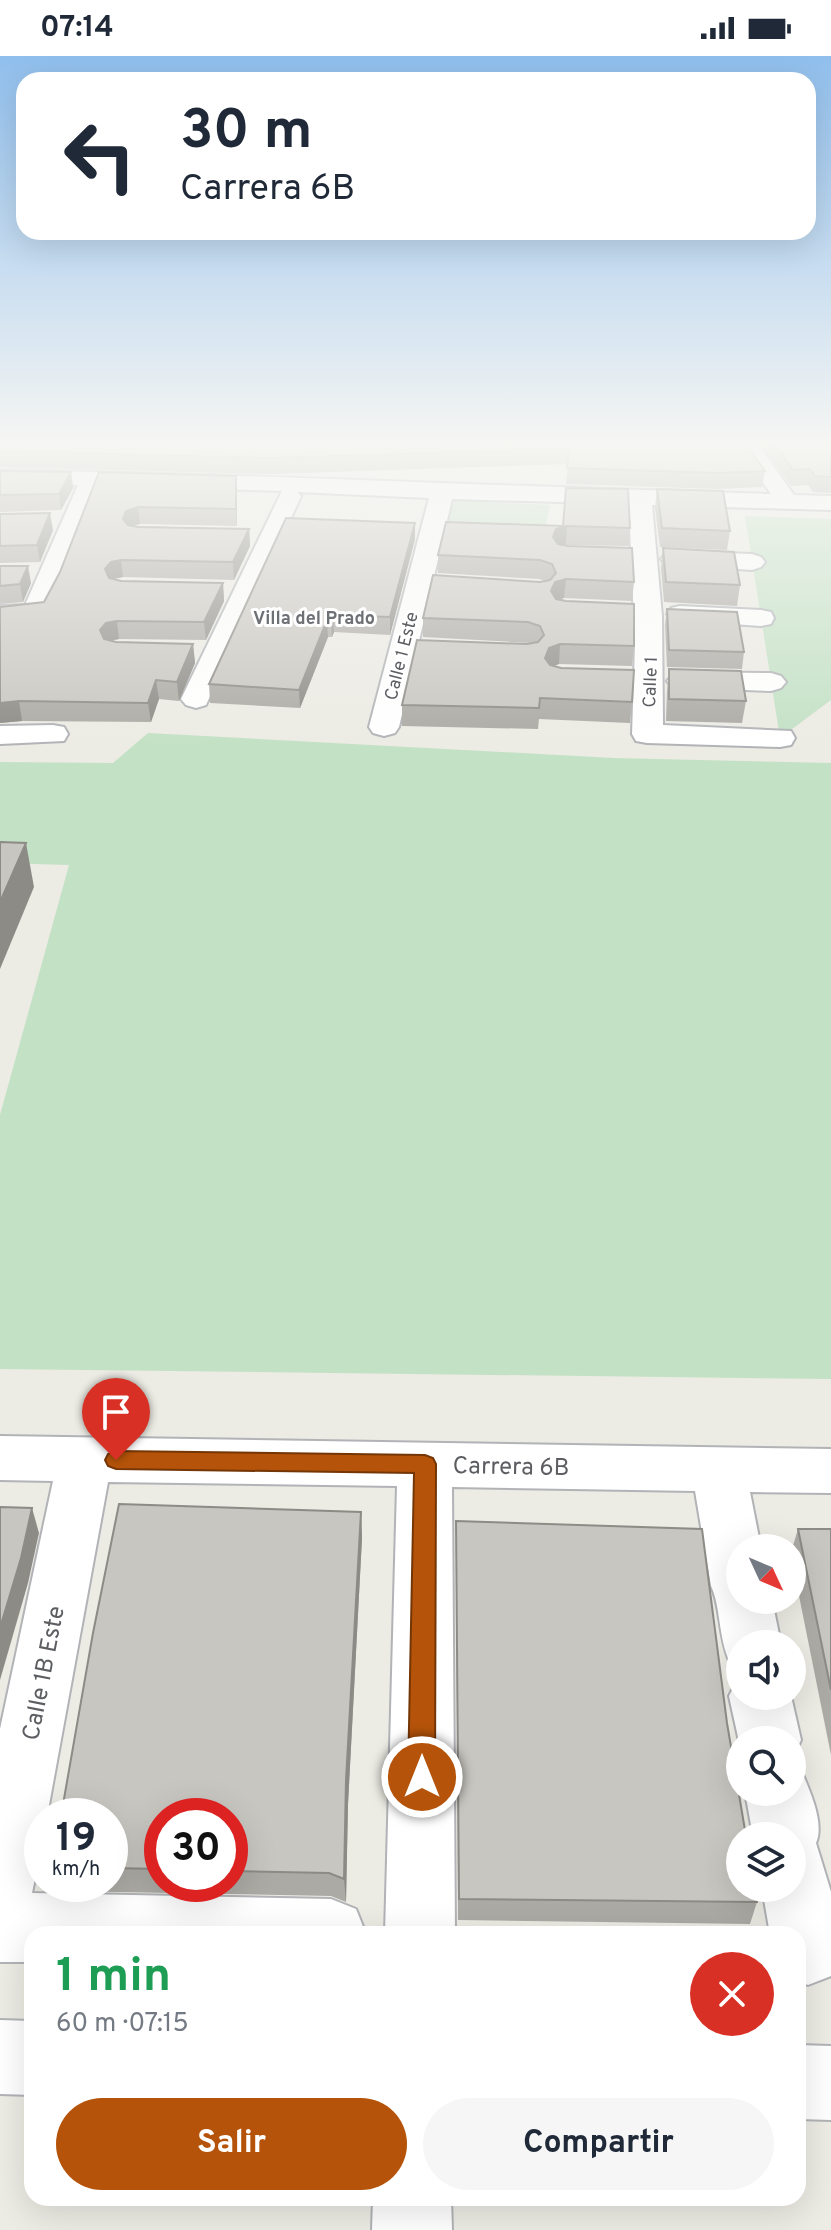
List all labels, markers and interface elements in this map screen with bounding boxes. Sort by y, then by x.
text: 07:14 [40,10,114,47]
text: 30 m [180,98,313,168]
icon: left [48,104,152,208]
text: Carrera 6B [180,167,355,213]
district label: Villa del Prado [253,608,375,631]
street label: Calle 1 Este [380,610,425,703]
street label: Calle 1 [639,656,664,708]
pin [82,1378,150,1460]
icon: arrive [94,1390,138,1434]
street label: Carrera 6B [452,1452,570,1484]
north arrow [726,1534,806,1614]
map controls [726,1534,806,1902]
street label: Calle 1B Este [17,1604,73,1743]
button: sound [726,1630,806,1710]
button: search [726,1726,806,1806]
position arrow [380,1735,464,1819]
speed limit sign: 30 [144,1798,248,1902]
text: 19 [56,1815,96,1865]
button: layers [726,1822,806,1902]
text: km/h [52,1857,100,1883]
text: 1 min [56,1948,171,2008]
button: close [690,1952,774,2036]
text: 60 m · 07:15 [56,2008,189,2041]
button: Salir [56,2098,407,2190]
button: Compartir [423,2098,774,2190]

